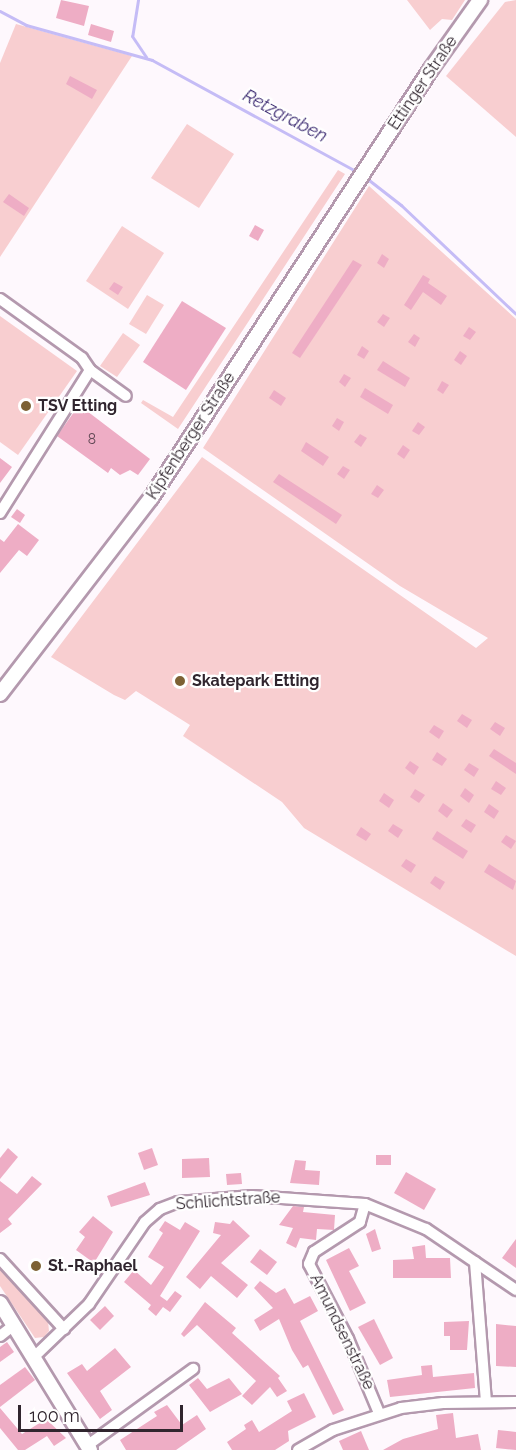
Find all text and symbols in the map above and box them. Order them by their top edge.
street label: Ettinger Straße [384,32,462,134]
water label: Retzgraben [239,85,331,147]
street label: Kipfenberger Straße [143,369,239,503]
place label: TSV Etting [38,396,118,416]
marker: TSV Etting [19,399,33,413]
house number: 8 [88,431,96,447]
place label: Skatepark Etting [192,671,319,691]
marker: Skatepark Etting [173,674,187,688]
street label: Schlichtstraße [175,1188,281,1214]
place label: St.-Raphael [48,1256,137,1276]
marker: St.-Raphael [29,1259,43,1273]
street label: Amundsenstraße [306,1271,378,1393]
scale bar [21,1393,186,1431]
text: 100 m [29,1405,80,1426]

